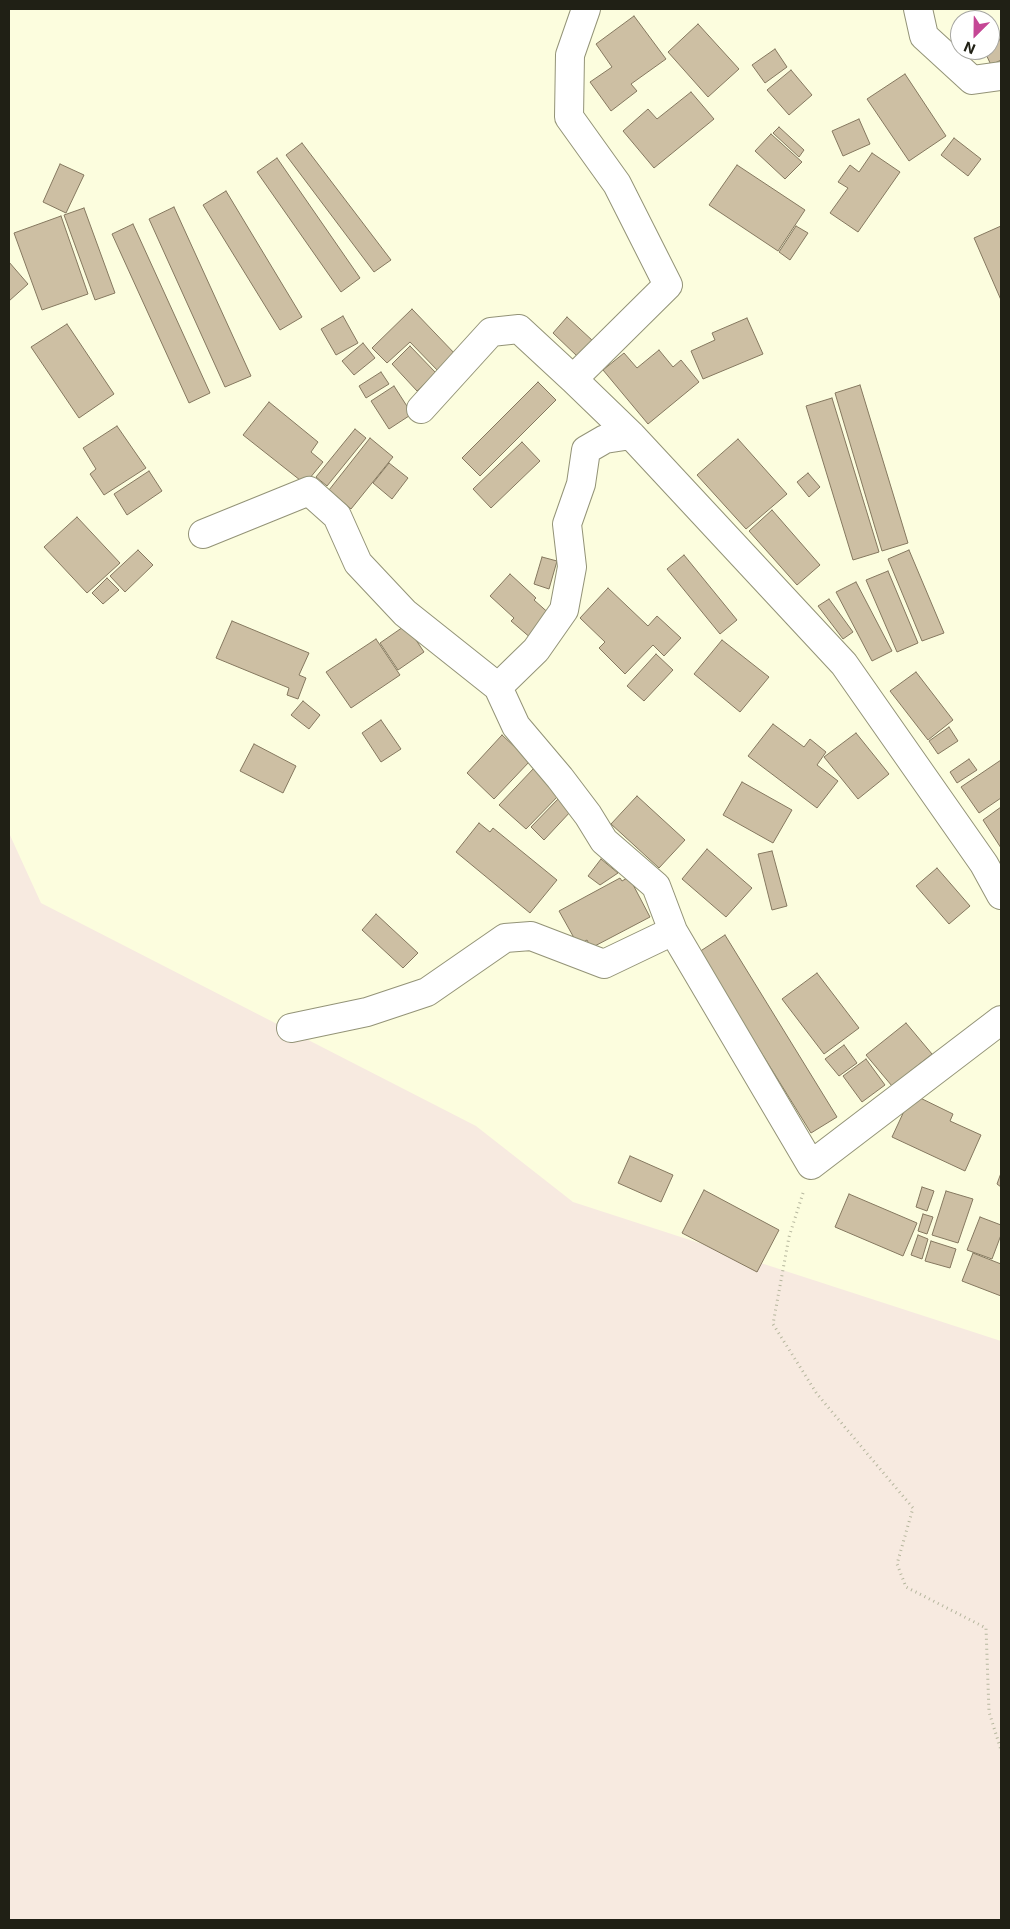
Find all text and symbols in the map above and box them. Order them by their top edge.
north arrow [950,10,1000,60]
text: N [961,38,978,58]

